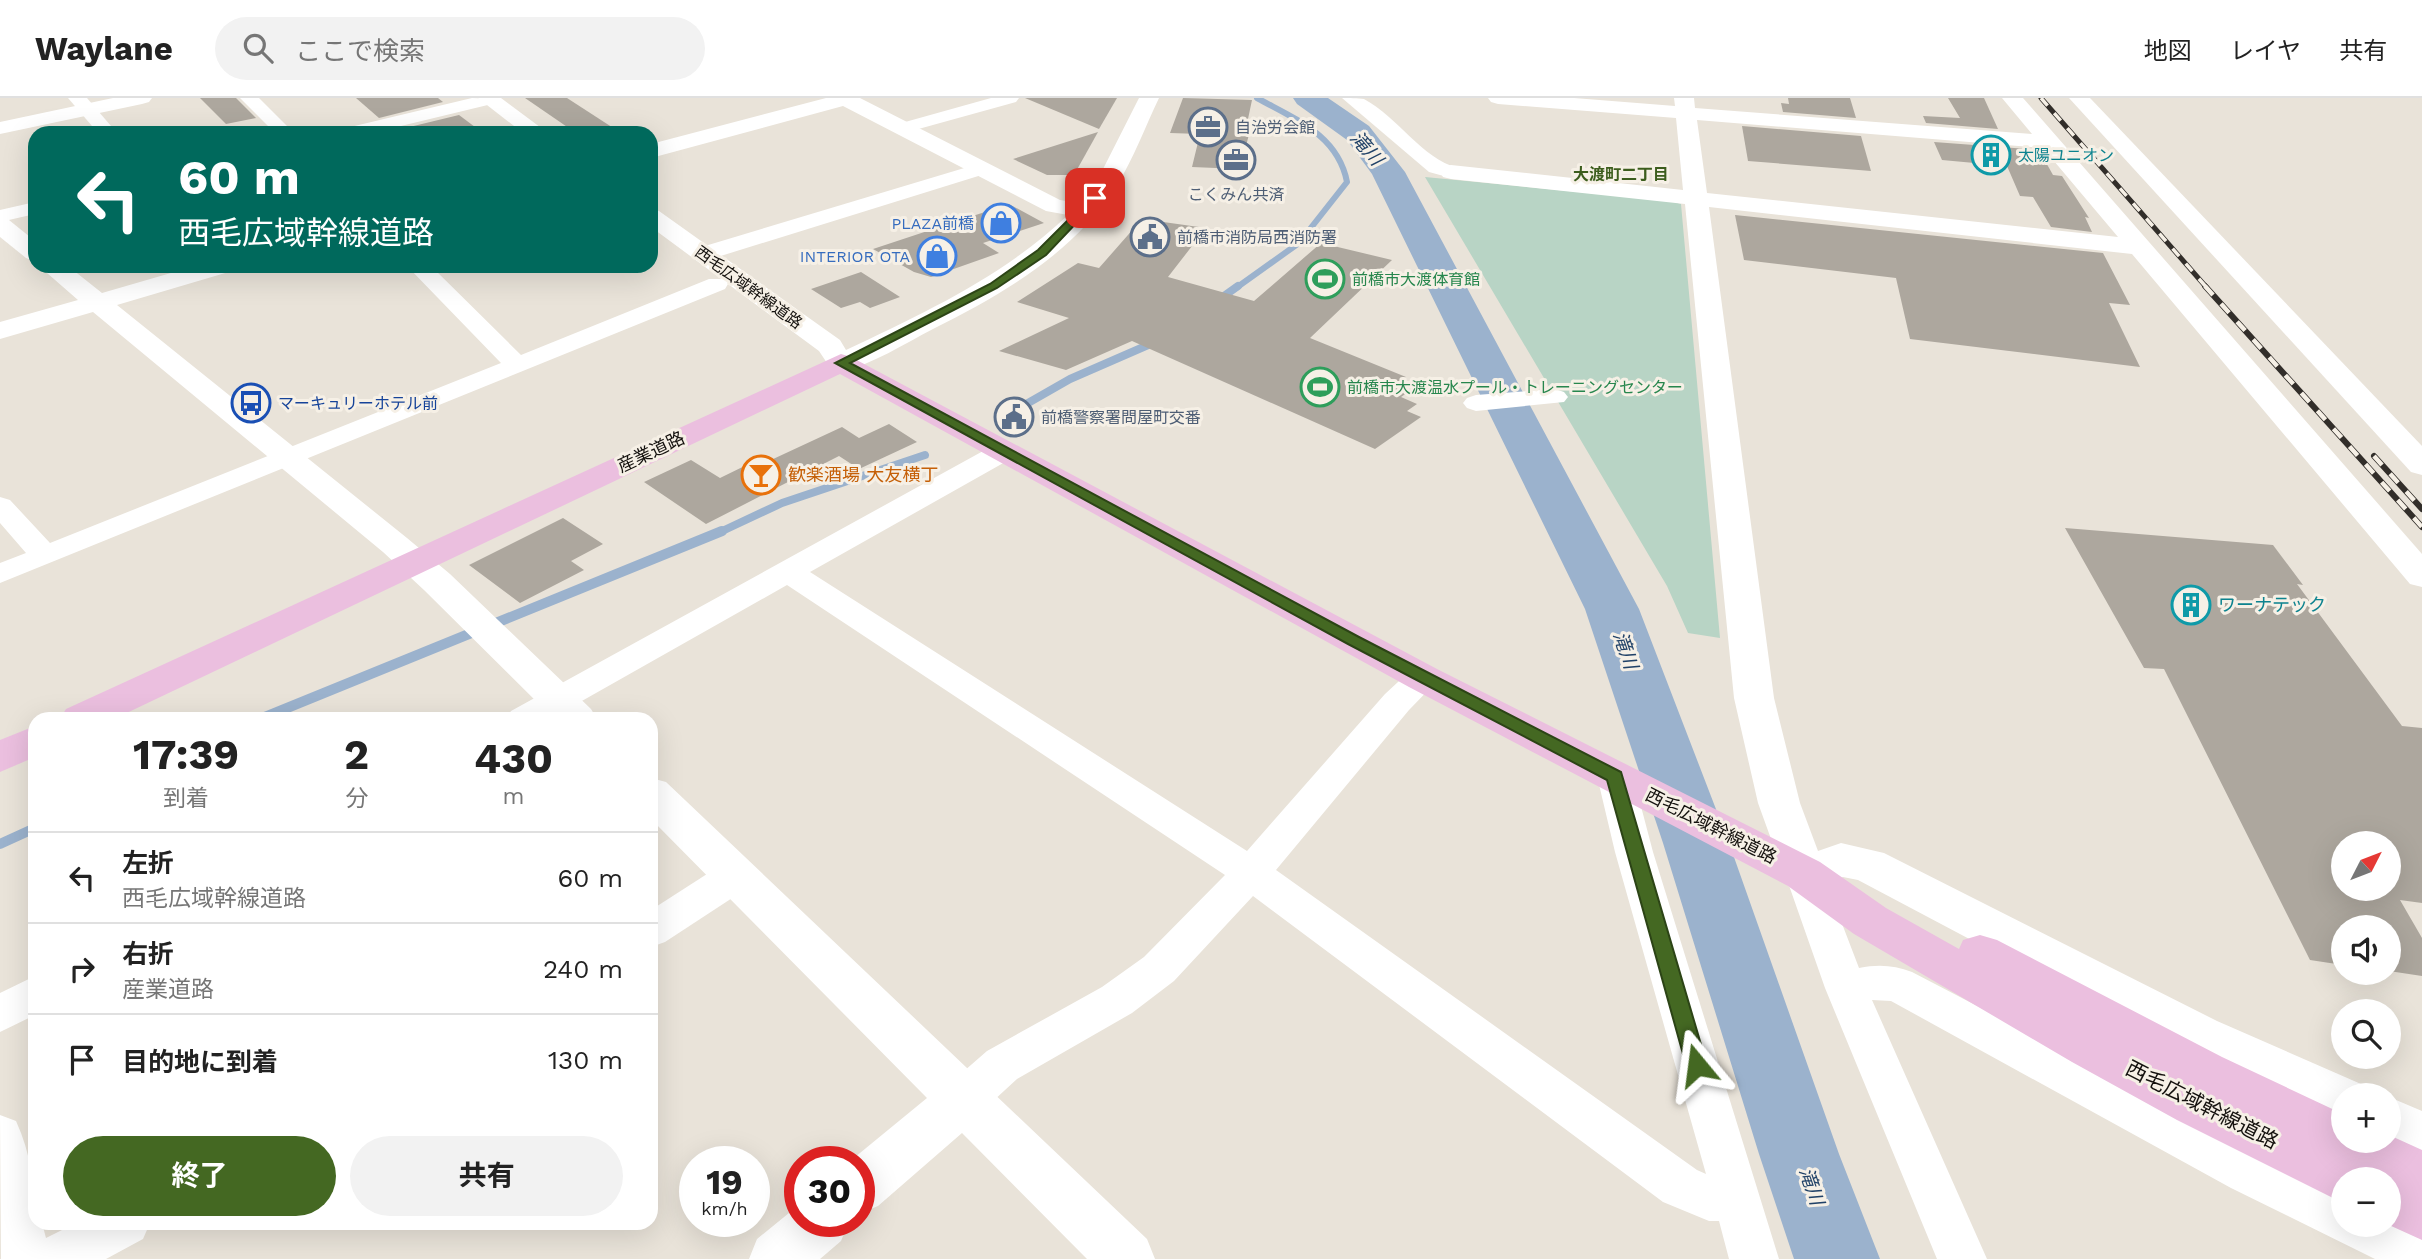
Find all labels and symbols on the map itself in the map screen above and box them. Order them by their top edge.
office icon: 自治労会館 [1187,106,1229,148]
place label: 自治労会館 [1235,118,1315,137]
water label: 滝川 [1345,126,1389,172]
building icon: 太陽ユニオン [1970,134,2012,176]
office icon: こくみん共済 [1215,139,1257,181]
place label: 太陽ユニオン [2018,146,2114,165]
district label: 大渡町二丁目 [1573,165,1669,184]
pin [1065,168,1125,228]
place label: こくみん共済 [1188,185,1284,204]
shop icon: PLAZA前橋 [980,202,1022,244]
place label: PLAZA前橋 [891,214,974,233]
public building icon: 前橋市消防局西消防署 [1129,216,1171,258]
place label: 前橋市消防局西消防署 [1177,228,1337,247]
shop icon: INTERIOR OTA [916,235,958,277]
street label: 西毛広域幹線道路 [691,242,806,333]
place label: INTERIOR OTA [800,247,910,266]
sports icon: 前橋市大渡体育館 [1304,258,1346,300]
place label: 前橋市大渡体育館 [1352,270,1480,289]
sports icon: 前橋市大渡温水プール・トレーニングセンター [1299,366,1341,408]
place label: 前橋市大渡温水プール・トレーニングセンター [1347,378,1683,397]
bus stop icon: マーキュリーホテル前 [230,382,272,424]
place label: マーキュリーホテル前 [278,394,438,413]
public building icon: 前橋警察署問屋町交番 [993,396,1035,438]
place label: 前橋警察署問屋町交番 [1041,408,1201,427]
street label: 産業道路 [614,427,688,476]
bar icon: 歓楽酒場 大友横丁 [740,454,782,496]
place label: 歓楽酒場 大友横丁 [788,464,938,485]
building icon: ワーナテック [2170,584,2212,626]
place label: ワーナテック [2218,594,2326,615]
water label: 滝川 [1608,628,1643,674]
street label: 西毛広域幹線道路 [1642,784,1780,868]
north arrow [2331,831,2401,901]
position arrow [1660,1028,1734,1102]
street label: 西毛広域幹線道路 [2122,1055,2283,1154]
speed limit sign: 30 [784,1146,875,1237]
water label: 滝川 [1794,1164,1829,1210]

